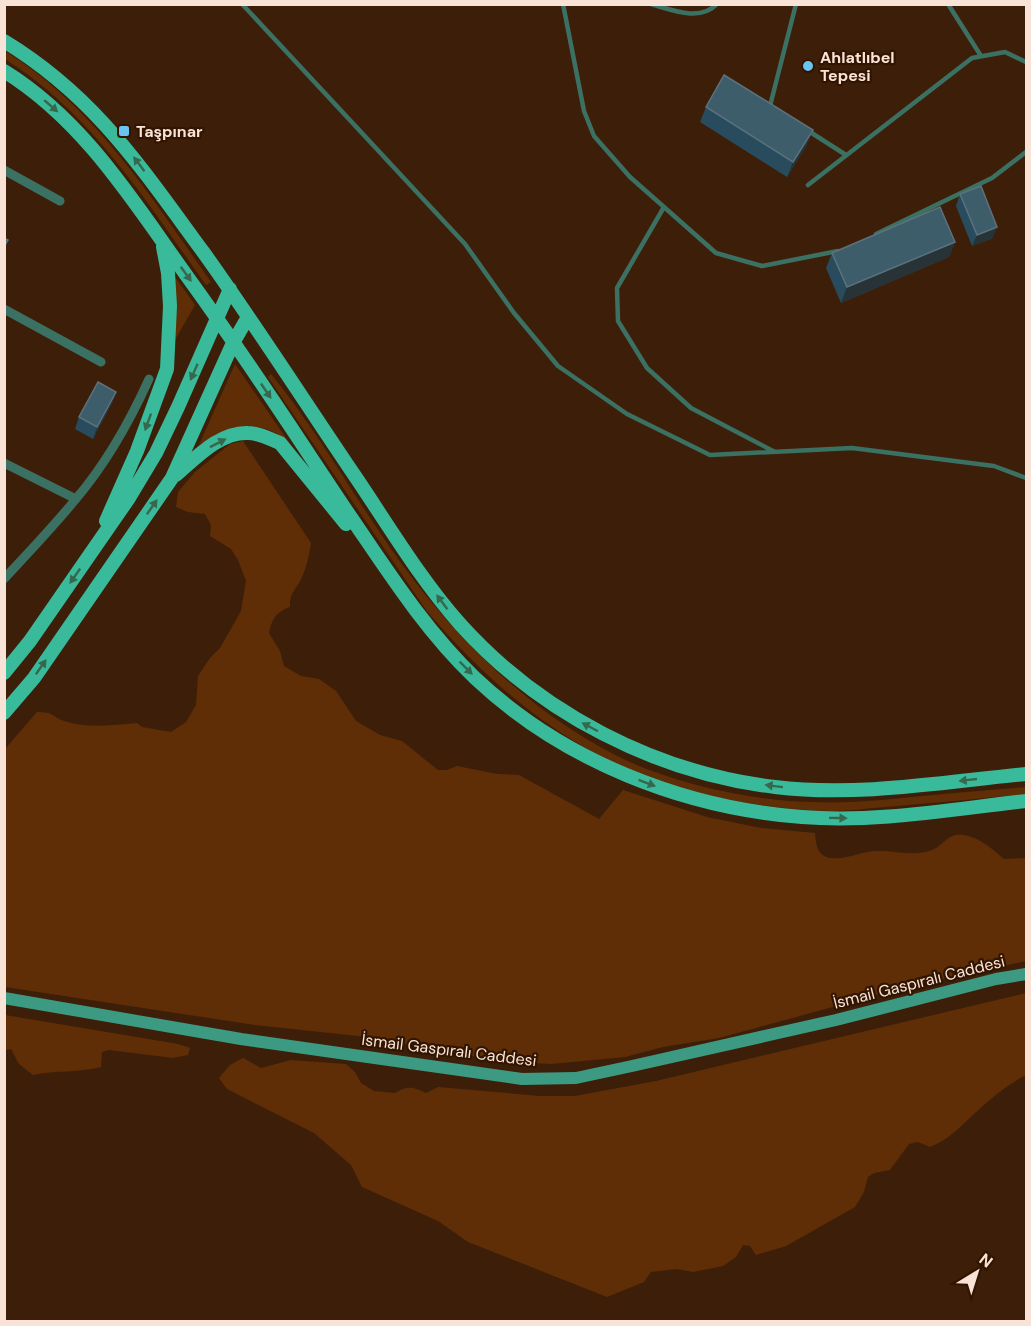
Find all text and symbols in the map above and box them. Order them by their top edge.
place label: Ahlatlıbel Tepesi [820,47,895,86]
marker: Ahlatlıbel Tepesi [801,59,815,73]
one-way arrow [43,99,58,112]
place label: Taşpınar [136,121,203,142]
marker: Taşpınar [117,124,131,138]
one-way arrow [132,156,145,172]
one-way arrow [180,266,192,282]
one-way arrow [189,363,198,381]
one-way arrow [260,383,272,399]
one-way arrow [142,413,152,431]
one-way arrow [209,438,226,447]
one-way arrow [146,499,158,515]
one-way arrow [69,568,81,584]
one-way arrow [436,594,448,609]
one-way arrow [35,659,46,675]
one-way arrow [458,661,472,675]
one-way arrow [581,722,598,732]
one-way arrow [959,775,978,785]
one-way arrow [638,779,656,788]
one-way arrow [764,782,783,791]
one-way arrow [828,813,847,823]
street label: İsmail Gaspıralı Caddesi [831,951,1007,1013]
street label: İsmail Gaspıralı Caddesi [360,1029,538,1071]
north arrow [947,1242,1007,1302]
text: N [975,1249,997,1272]

